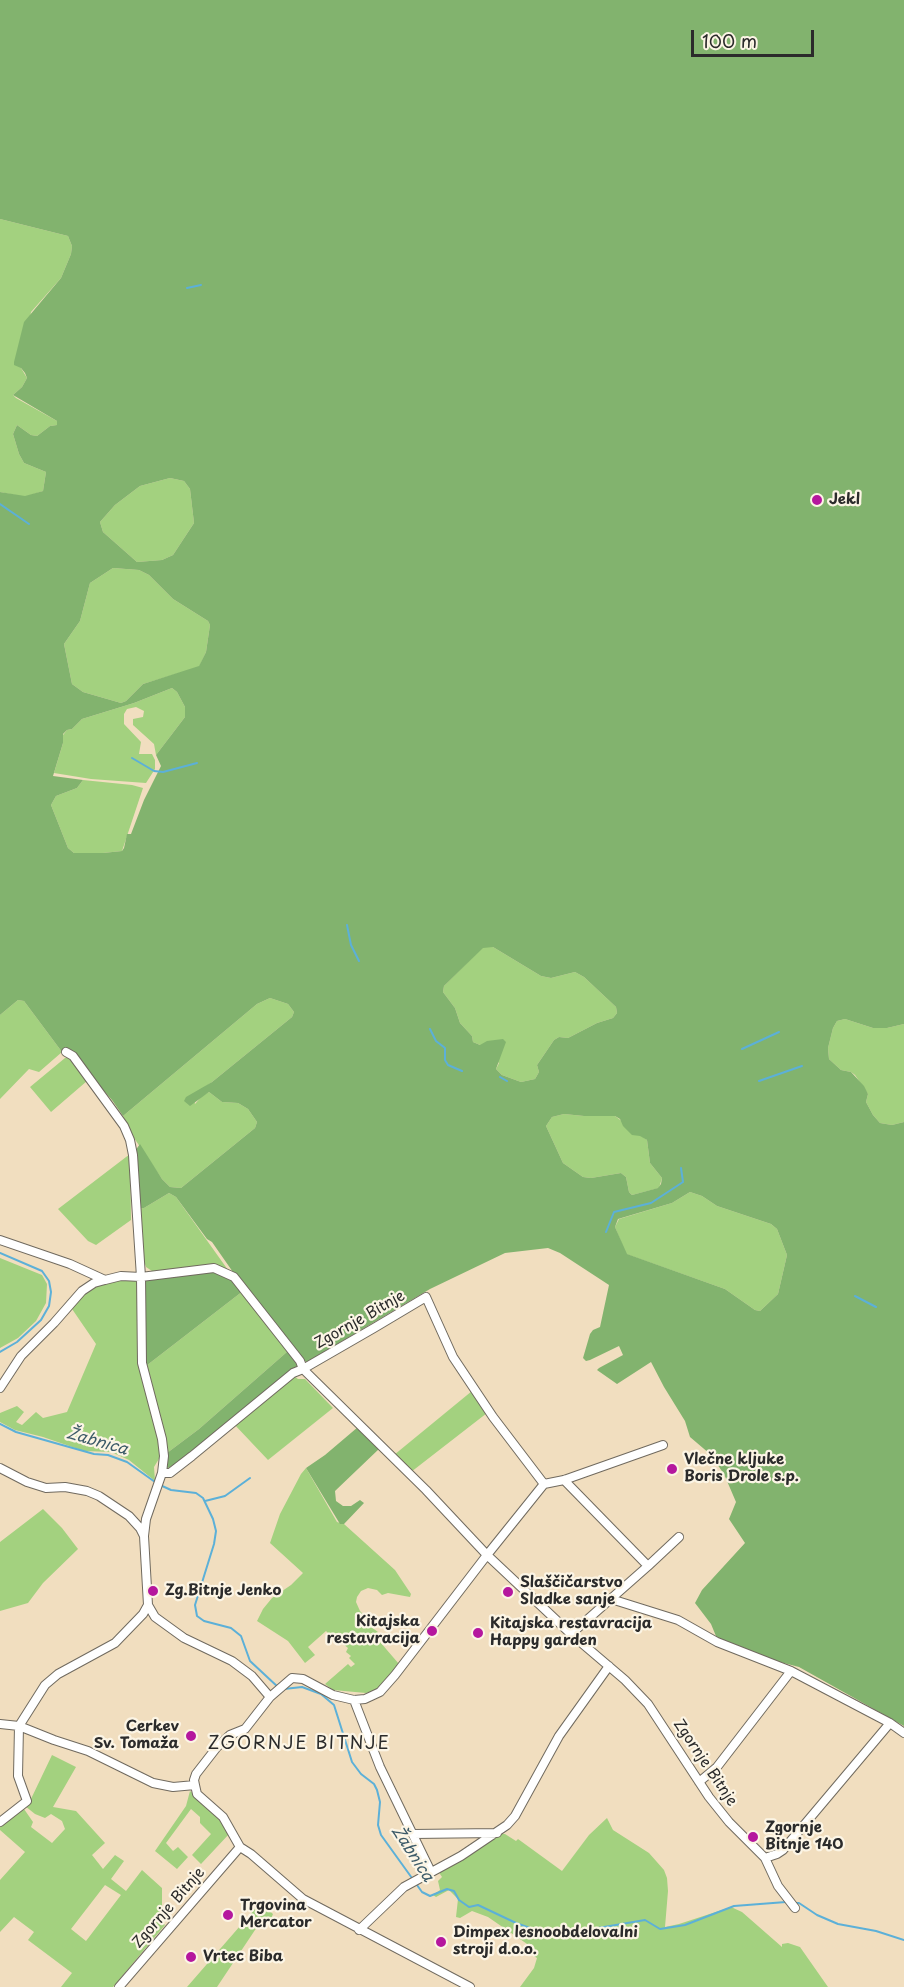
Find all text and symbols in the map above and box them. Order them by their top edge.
scale bar [694,18,817,56]
text: 100 m [702,27,757,54]
place label: Jekl [829,491,860,509]
marker: Jekl [810,493,824,507]
street label: Zgornje Bitnje [312,1287,408,1353]
water label: Žabnica [64,1424,130,1460]
place label: Vlečne kljuke Boris Drole s.p. [684,1451,799,1486]
marker: Vlečne kljuke Boris Drole s.p. [665,1462,679,1476]
place label: Slaščičarstvo Sladke sanje [520,1574,622,1609]
place label: Zg.Bitnje Jenko [165,1582,281,1600]
marker: Zg.Bitnje Jenko [146,1584,160,1598]
marker: Slaščičarstvo Sladke sanje [501,1585,515,1599]
place label: Kitajska restavracija [326,1613,420,1648]
place label: Kitajska restavracija Happy garden [490,1615,652,1650]
marker: Kitajska restavracija [425,1624,439,1638]
marker: Kitajska restavracija Happy garden [471,1626,485,1640]
street label: Zgornje Bitnje [669,1716,741,1810]
place label: Cerkev Sv. Tomaža [94,1718,179,1753]
marker: Cerkev Sv. Tomaža [184,1729,198,1743]
district label: ZGORNJE BITNJE [209,1733,389,1755]
place label: Zgornje Bitnje 140 [765,1819,843,1854]
water label: Žabnica [387,1823,437,1885]
marker: Zgornje Bitnje 140 [746,1830,760,1844]
street label: Zgornje Bitnje [129,1864,209,1952]
place label: Trgovina Mercator [240,1897,312,1932]
marker: Trgovina Mercator [221,1908,235,1922]
place label: Dimpex lesnoobdelovalni stroji d.o.o. [453,1924,638,1959]
marker: Dimpex lesnoobdelovalni stroji d.o.o. [434,1935,448,1949]
place label: Vrtec Biba [203,1948,283,1966]
marker: Vrtec Biba [184,1950,198,1964]

